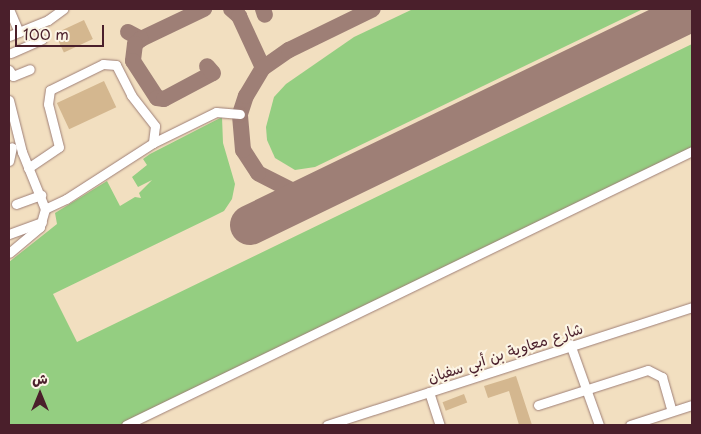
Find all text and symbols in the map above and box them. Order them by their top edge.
scale bar [18,15,106,47]
text: 100 m [23,22,69,45]
street label: شارع معاوية بن أبي سفيان [425,318,585,386]
text: ش [32,368,48,389]
north arrow [15,369,65,419]

